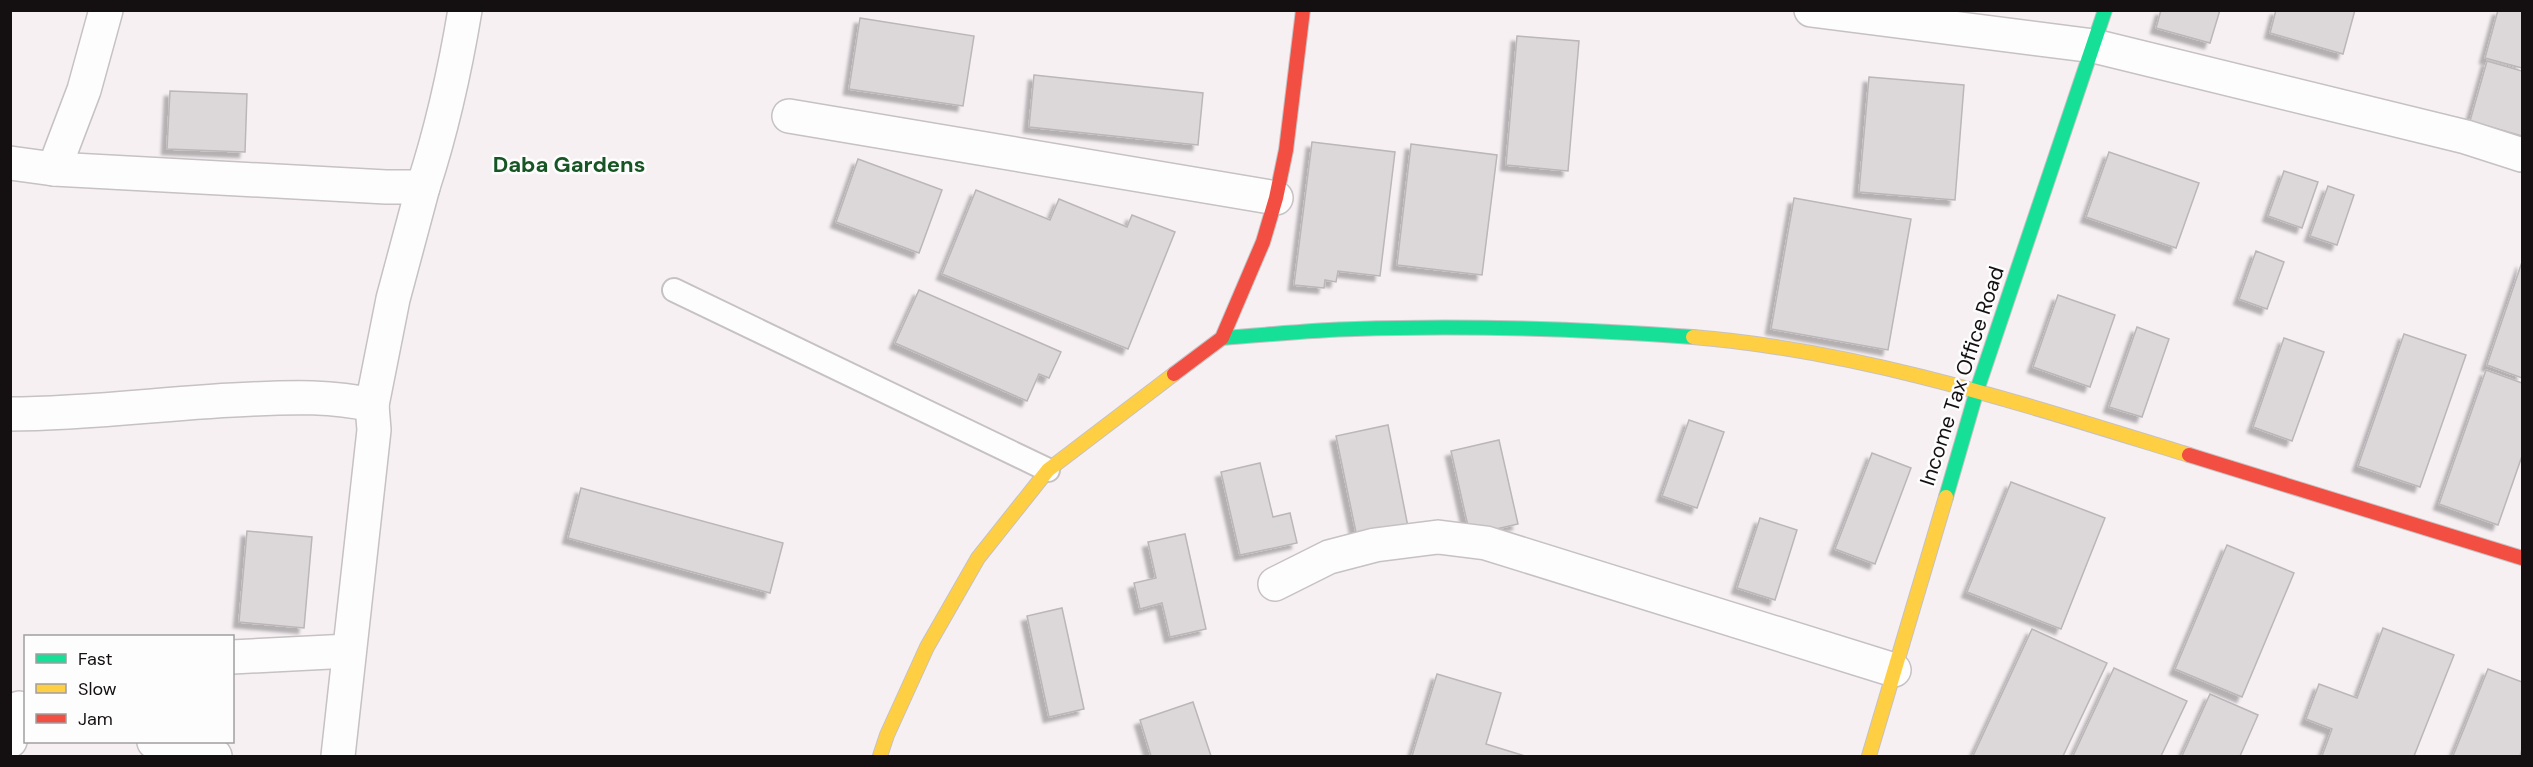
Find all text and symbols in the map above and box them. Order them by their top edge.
district label: Daba Gardens [493,150,645,179]
street label: Income Tax Office Road [1913,263,2011,489]
legend [24,635,234,743]
text: Fast [78,647,113,671]
text: Slow [78,677,117,701]
text: Jam [78,707,113,731]

